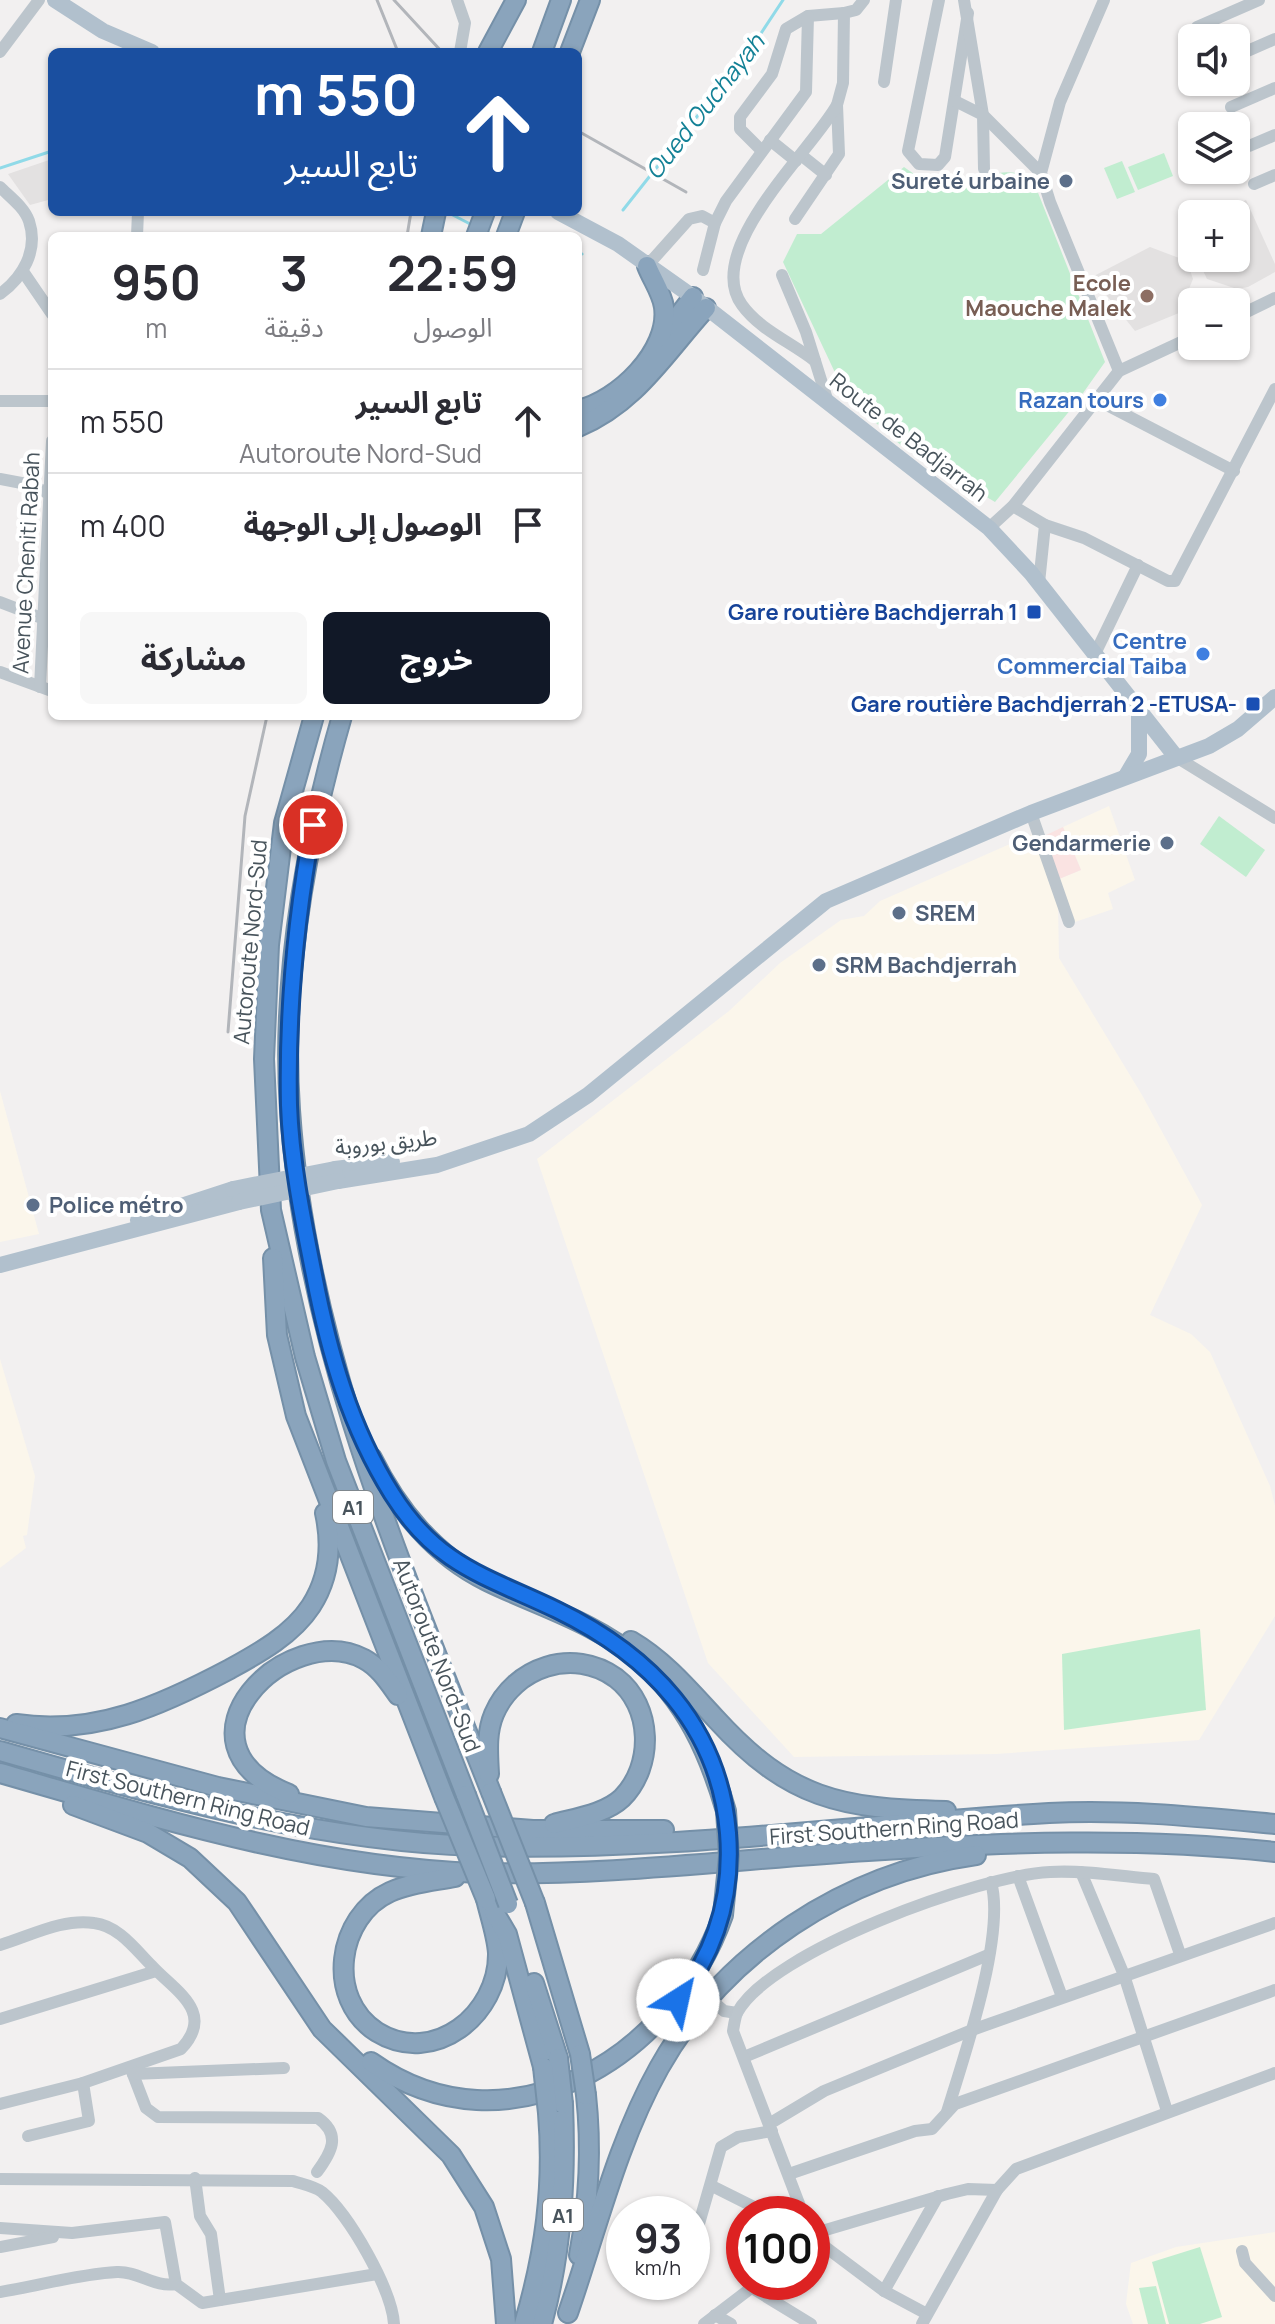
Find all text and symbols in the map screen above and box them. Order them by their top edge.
map controls [1178,24,1250,360]
button: sound [1178,24,1250,96]
water label: Oued Ouchayah [637,26,772,186]
text: 550 m [254,55,418,132]
icon: ahead [446,80,550,184]
button: layers [1178,112,1250,184]
text: تابع السير [285,139,418,188]
place label: Sureté urbaine [891,166,1050,196]
marker: Sureté urbaine [1057,172,1075,190]
button: + [1178,200,1250,272]
text: 3 [280,240,308,305]
text: 22:59 [387,240,519,305]
text: 950 [111,249,201,314]
place label: Ecole Maouche Malek [965,268,1132,323]
marker: Ecole Maouche Malek [1138,287,1156,305]
button: − [1178,288,1250,360]
text: دقيقة [264,309,324,345]
text: الوصول [413,309,492,345]
text: m [145,310,167,346]
street label: Route de Badjarrah [824,366,994,508]
text: تابع السير [356,381,482,422]
place label: Razan tours [1018,385,1144,415]
marker: Razan tours [1151,391,1169,409]
icon: ahead [506,399,550,443]
text: 550 m [80,401,164,442]
text: Autoroute Nord-Sud [239,435,482,471]
street label: Avenue Cheniti Rabah [5,451,47,675]
text: الوصول إلى الوجهة [243,503,482,544]
icon: arrive [506,503,550,547]
text: 400 m [80,505,166,546]
place label: Gare routière Bachdjerrah 1 [728,597,1018,627]
marker: Gare routière Bachdjerrah 1 [1025,603,1043,621]
button: مشاركة [80,612,307,704]
button: خروج [323,612,550,704]
place label: Centre Commercial Taiba [997,626,1187,681]
marker: Centre Commercial Taiba [1194,645,1212,663]
place label: Gare routière Bachdjerrah 2 -ETUSA- [851,689,1237,719]
marker: Gare routière Bachdjerrah 2 -ETUSA- [1244,695,1262,713]
pin [279,791,347,859]
icon: arrive [291,803,335,847]
place label: Gendarmerie [1012,828,1151,858]
marker: Gendarmerie [1158,834,1176,852]
street label: Autoroute Nord-Sud [226,838,274,1046]
place label: SREM [915,898,976,928]
marker: SREM [890,904,908,922]
place label: SRM Bachdjerrah [835,950,1017,980]
marker: SRM Bachdjerrah [810,956,828,974]
street label: طريق بوروبة [333,1122,439,1162]
place label: Police métro [49,1190,183,1220]
marker: Police métro [24,1196,42,1214]
road number: A1 [333,1491,373,1523]
street label: Autoroute Nord-Sud [386,1554,488,1756]
street label: First Southern Ring Road [63,1753,313,1843]
street label: First Southern Ring Road [768,1804,1020,1852]
position arrow [636,1958,720,2042]
speed limit sign: 100 [726,2196,830,2300]
road number: A1 [543,2199,583,2231]
text: 93 [634,2210,682,2265]
text: km/h [635,2254,681,2281]

